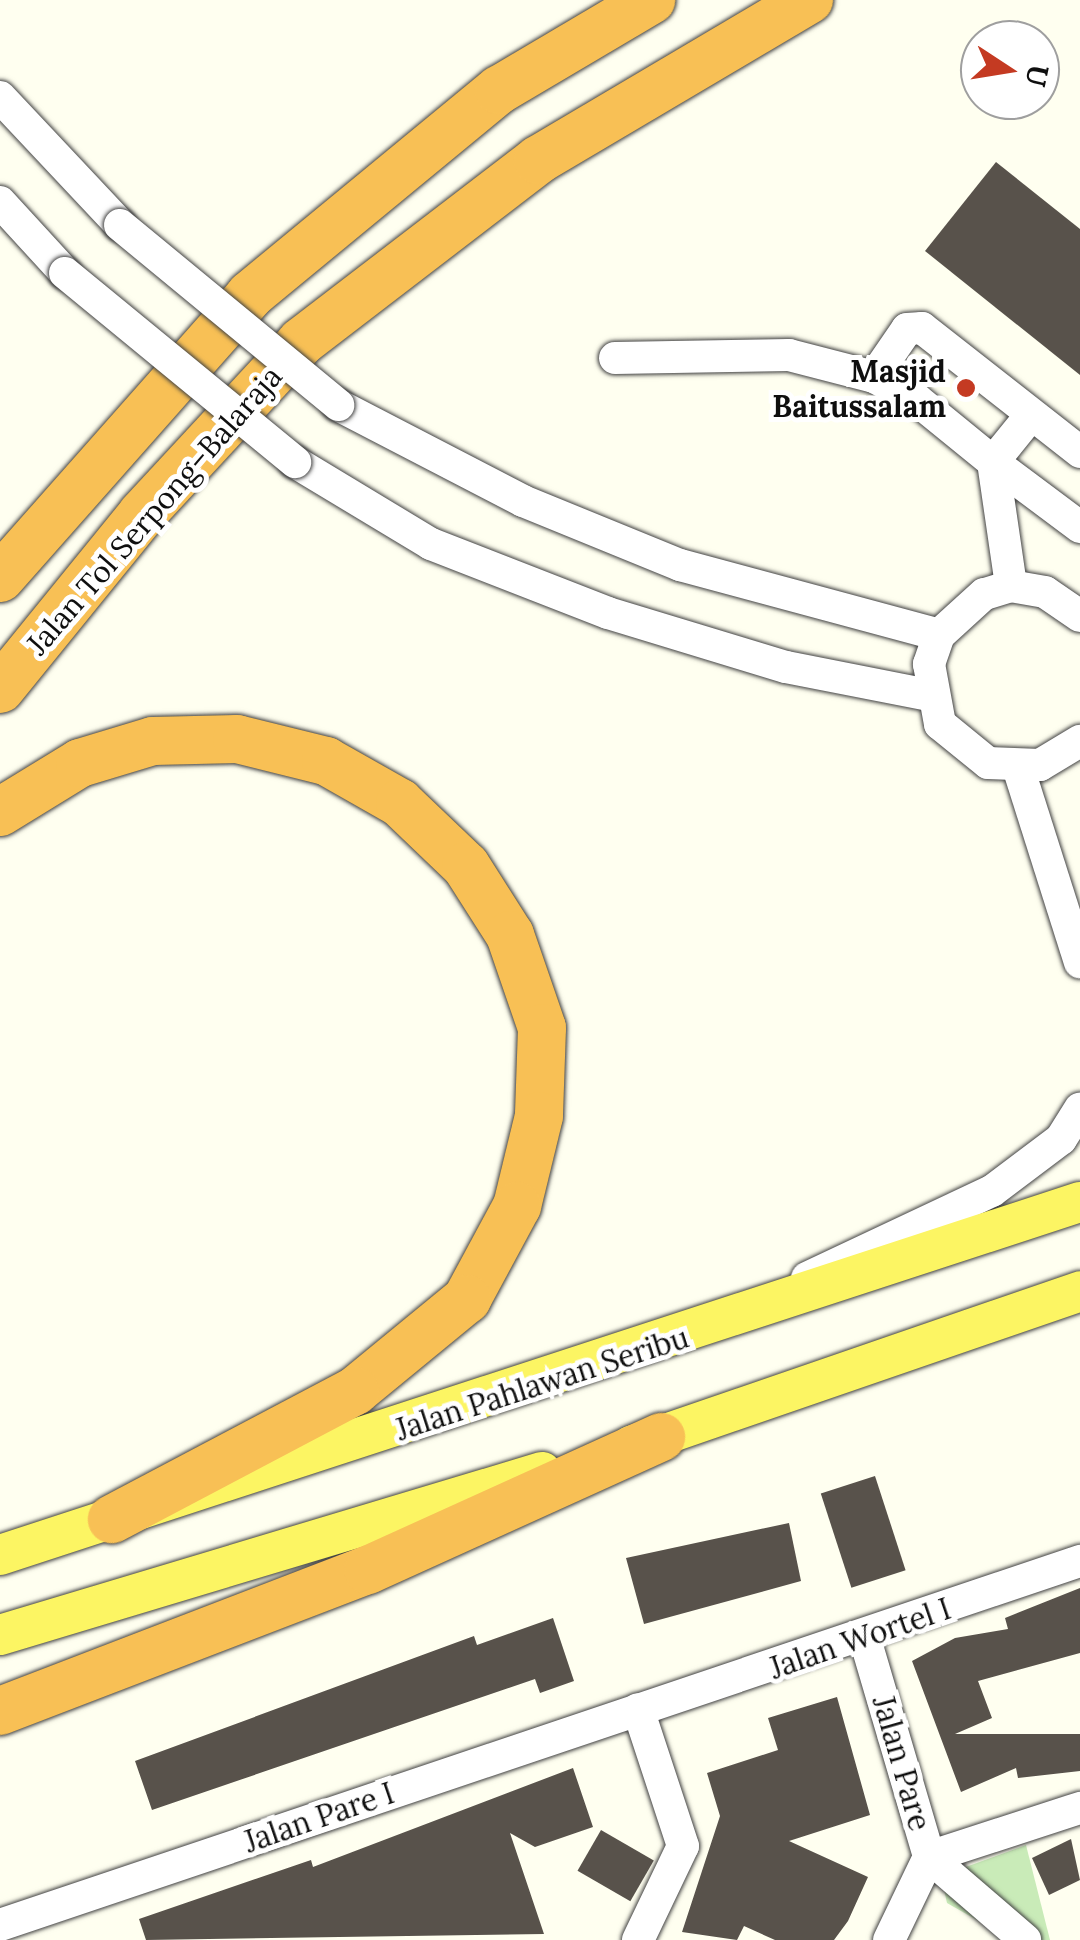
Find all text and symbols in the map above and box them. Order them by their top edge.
north arrow [960,20,1060,120]
text: U [1018,62,1057,90]
place label: Masjid Baitussalam [772,353,946,424]
street label: Jalan Tol Serpong–Balaraja [19,358,289,662]
marker: Masjid Baitussalam [955,377,977,399]
street label: Jalan Pahlawan Seribu [391,1319,693,1447]
street label: Jalan Wortel I [765,1590,955,1686]
street label: Jalan Pare [866,1691,938,1835]
street label: Jalan Pare I [239,1775,399,1859]

